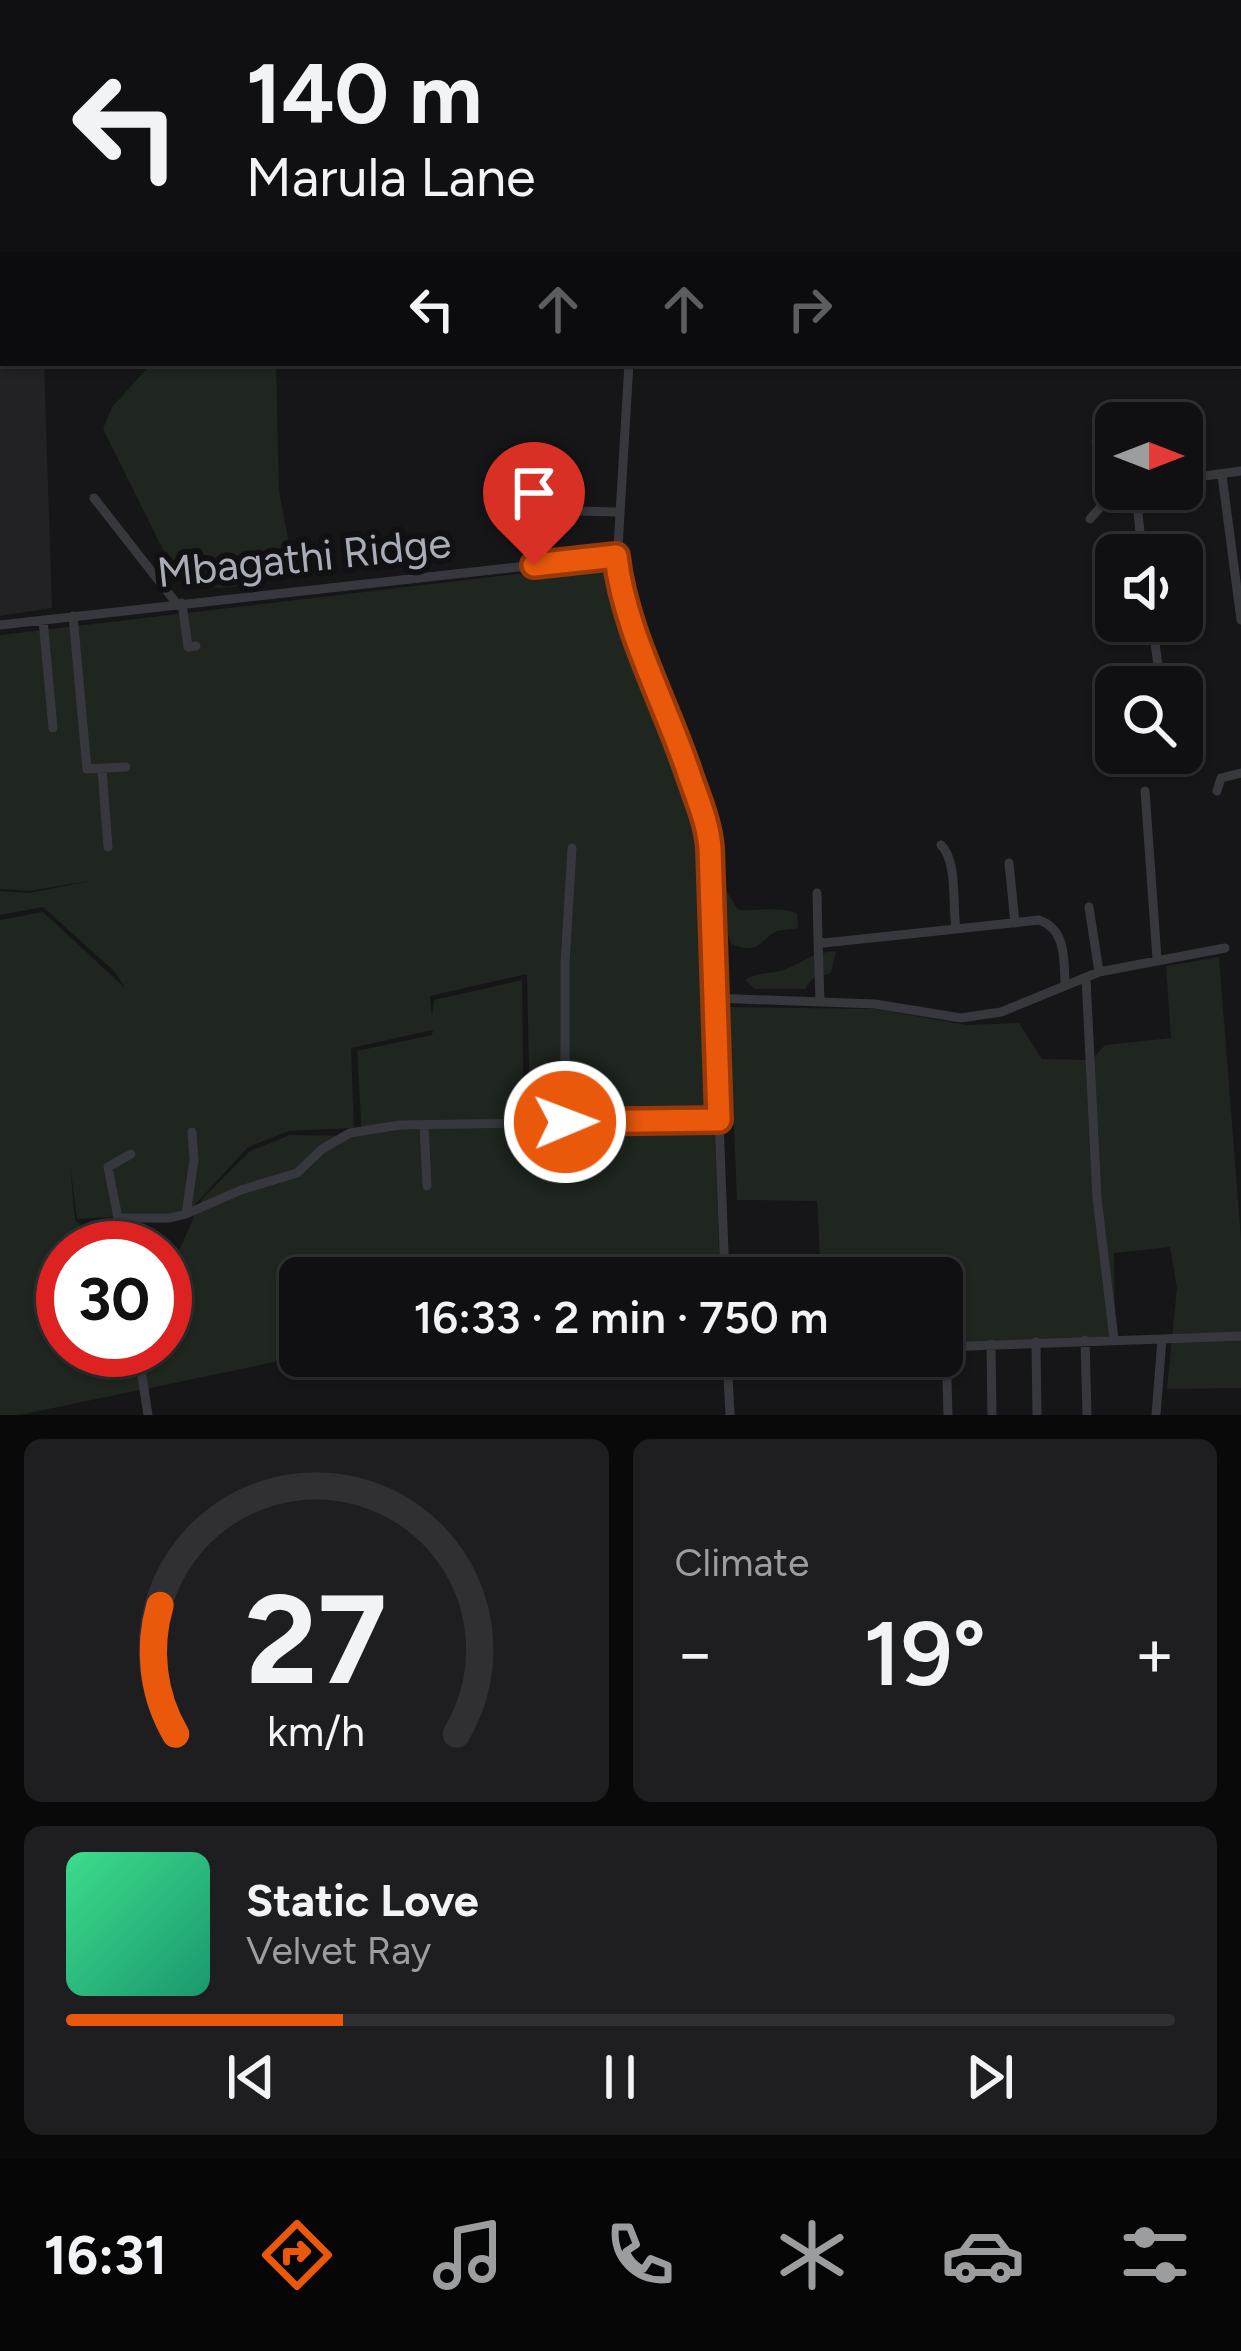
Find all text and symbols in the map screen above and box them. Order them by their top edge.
text: 140 m [246,43,482,144]
icon: left [48,48,204,204]
text: Marula Lane [246,145,536,210]
icon: left [399,276,465,342]
icon: ahead [525,276,591,342]
icon: ahead [651,276,717,342]
icon: right [777,276,843,342]
north arrow [1095,402,1203,510]
map controls [1095,402,1203,774]
pin [483,442,585,565]
icon: arrive [501,460,567,526]
street label: Mbagathi Ridge [155,517,454,598]
button: sound [1095,534,1203,642]
button: search [1095,666,1203,774]
position arrow [502,1059,628,1185]
speed limit sign: 30 [36,1221,192,1377]
text: 16:33 · 2 min · 750 m [413,1290,829,1344]
text: Climate [675,1539,809,1586]
text: 27 [245,1564,387,1714]
text: 19° [863,1599,986,1708]
text: − [675,1613,716,1693]
text: + [1134,1613,1175,1693]
text: km/h [267,1704,365,1756]
text: Static Love [246,1873,479,1927]
text: Velvet Ray [246,1927,431,1974]
icon: previous [218,2044,284,2110]
icon: pause [587,2044,653,2110]
icon: next [957,2044,1023,2110]
icon: directions [255,2213,339,2297]
icon: music [426,2213,510,2297]
icon: phone [598,2213,682,2297]
icon: climate [770,2213,854,2297]
icon: car [941,2213,1025,2297]
icon: filters [1113,2213,1197,2297]
text: 16:31 [44,2223,167,2288]

